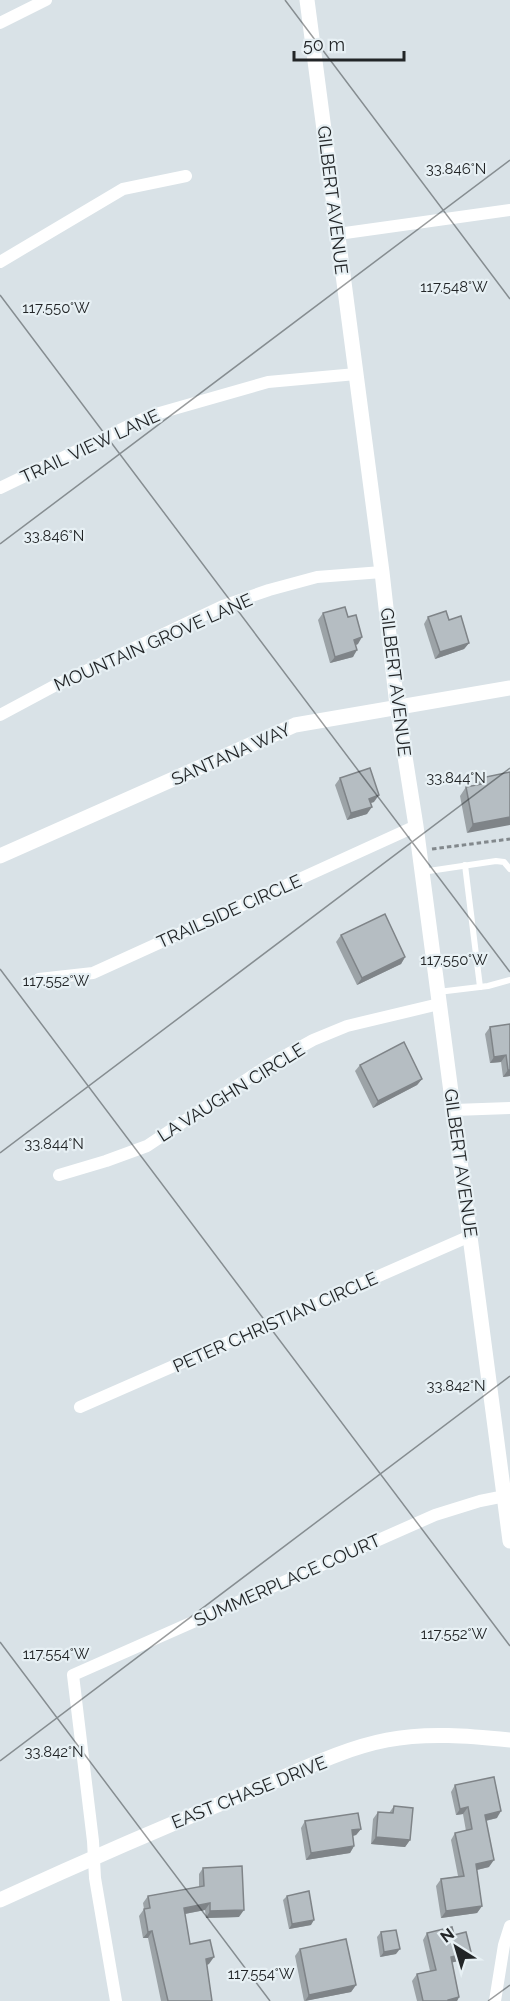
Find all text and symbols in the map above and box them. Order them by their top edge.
scale bar [294,24,404,62]
text: 50 m [303,34,345,55]
street label: GILBERT AVENUE [313,124,353,276]
text: 33.846°N [426,160,486,178]
text: 117.548°W [420,278,488,296]
text: 117.550°W [22,299,90,317]
street label: TRAIL VIEW LANE [17,405,163,487]
text: 33.846°N [24,527,84,545]
street label: MOUNTAIN GROVE LANE [51,589,255,695]
street label: GILBERT AVENUE [376,606,416,758]
street label: SANTANA WAY [168,718,294,790]
text: 33.844°N [426,769,486,787]
street label: TRAILSIDE CIRCLE [153,870,305,952]
text: 117.550°W [420,951,488,969]
text: 117.552°W [23,972,89,990]
street label: LA VAUGHN CIRCLE [154,1038,308,1146]
street label: GILBERT AVENUE [440,1087,482,1239]
text: 33.844°N [24,1135,84,1153]
street label: PETER CHRISTIAN CIRCLE [169,1267,381,1377]
text: 33.842°N [426,1377,486,1395]
street label: SUMMERPLACE COURT [190,1529,384,1631]
text: 117.552°W [421,1625,487,1643]
text: 117.554°W [23,1645,90,1663]
text: 33.842°N [24,1743,84,1761]
street label: EAST CHASE DRIVE [168,1751,330,1833]
north arrow [426,1917,486,1977]
text: N [437,1924,458,1947]
text: 117.554°W [228,1965,295,1983]

